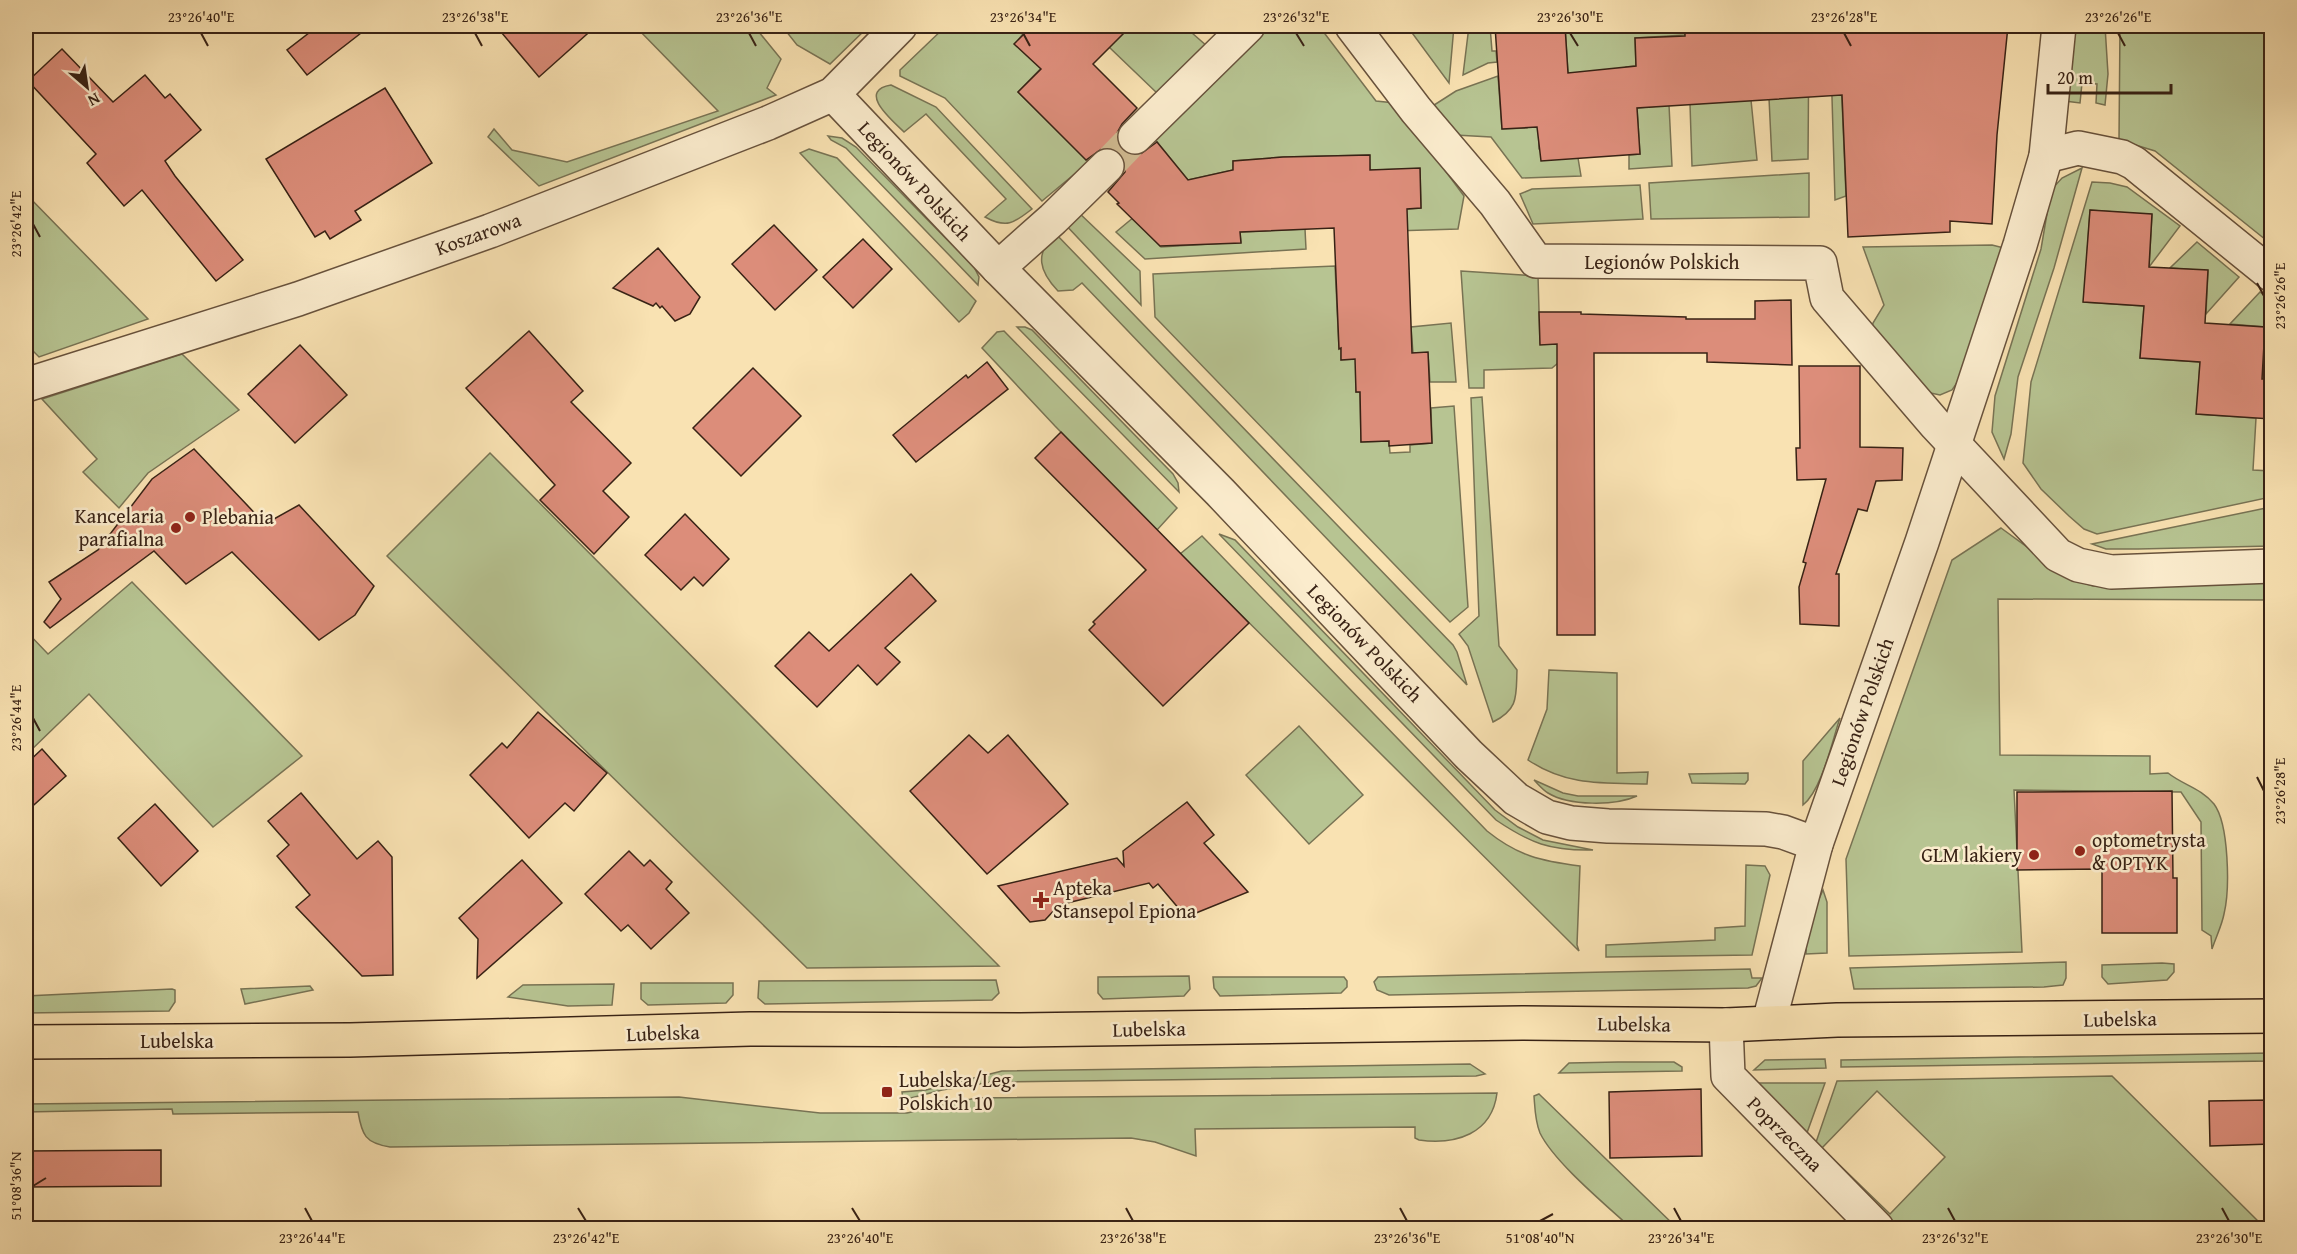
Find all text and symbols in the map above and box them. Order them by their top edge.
text: 23°26'40"E [168,6,235,27]
text: 23°26'38"E [442,6,509,27]
text: 23°26'36"E [716,6,783,27]
text: 23°26'34"E [990,6,1057,27]
text: 23°26'32"E [1263,6,1330,27]
text: 23°26'30"E [1537,6,1604,27]
text: 23°26'28"E [1811,6,1878,27]
text: 23°26'26"E [2085,6,2152,27]
north arrow [57,57,117,117]
scale bar [2048,57,2171,95]
text: 20 m [2057,64,2093,91]
text: N [84,87,105,113]
street label: Legionów Polskich [852,114,979,247]
text: 23°26'42"E [5,190,26,257]
street label: Koszarowa [431,204,525,262]
street label: Legionów Polskich [1584,247,1740,276]
text: 23°26'26"E [2269,262,2290,329]
place label: Kancelaria parafialna [75,501,165,553]
place label: Plebania [202,502,274,531]
marker: Plebania [183,510,197,524]
marker: Kancelaria parafialna [169,521,183,535]
street label: Legionów Polskich [1301,577,1430,708]
street label: Legionów Polskich [1823,634,1900,790]
text: 23°26'44"E [5,684,26,751]
text: 23°26'28"E [2269,757,2290,824]
place label: optometrysta & OPTYK [2092,825,2206,877]
place label: GLM lakiery [1921,840,2022,869]
marker: optometrysta & OPTYK [2073,844,2087,858]
marker: GLM lakiery [2027,848,2041,862]
place label: Apteka Stansepol Epiona [1053,873,1197,925]
marker: Apteka Stansepol Epiona [1034,893,1048,907]
street label: Lubelska [2083,1003,2158,1034]
street label: Lubelska [1597,1008,1672,1039]
street label: Lubelska [1112,1013,1187,1044]
street label: Lubelska [626,1017,701,1048]
street label: Lubelska [140,1026,214,1055]
place label: Lubelska/Leg. Polskich 10 [899,1065,1016,1117]
marker: Lubelska/Leg. Polskich 10 [880,1085,894,1099]
street label: Poprzeczna [1741,1089,1830,1178]
text: 51°08'36"N [5,1151,26,1220]
text: 23°26'44"E [279,1227,346,1248]
text: 23°26'42"E [553,1227,620,1248]
text: 23°26'40"E [827,1227,894,1248]
text: 23°26'38"E [1100,1227,1167,1248]
text: 23°26'36"E [1374,1227,1441,1248]
text: 51°08'40"N [1506,1227,1575,1248]
text: 23°26'34"E [1648,1227,1715,1248]
text: 23°26'32"E [1922,1227,1989,1248]
text: 23°26'30"E [2196,1227,2263,1248]

